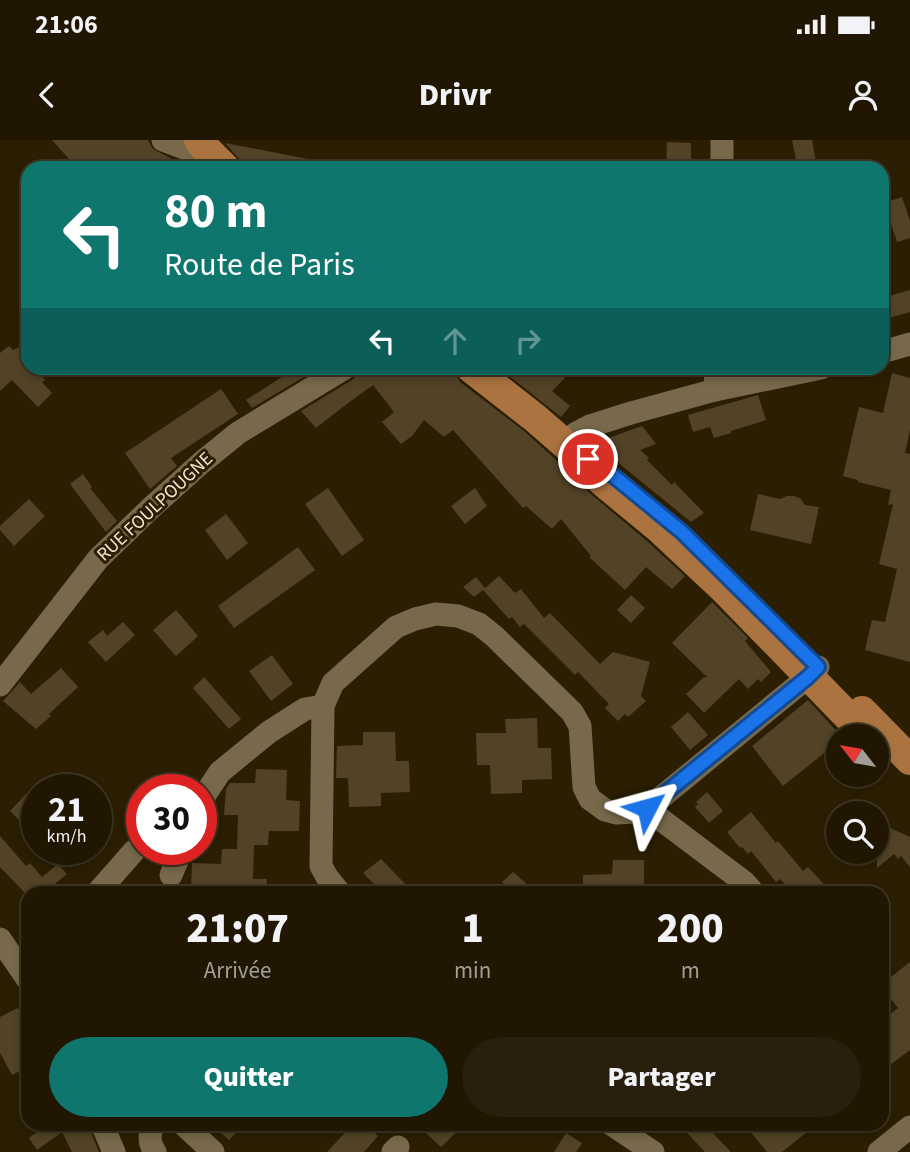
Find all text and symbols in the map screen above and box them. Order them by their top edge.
text: 21:06 [35,6,98,43]
text: Drivr [419,72,491,118]
icon: back [28,76,66,114]
icon: person [844,76,882,114]
text: 80 m [164,177,268,247]
icon: left [49,189,140,280]
text: Route de Paris [164,242,355,288]
icon: left [363,322,401,360]
icon: ahead [436,322,474,360]
icon: right [509,322,547,360]
pin [558,429,618,489]
icon: arrive [569,440,607,478]
street label: RUE FOULPOUGNE [91,446,219,568]
north arrow [826,724,889,788]
map controls [826,724,889,864]
position arrow [610,771,684,845]
speed limit sign: 30 [126,774,217,865]
text: 21 [48,785,85,835]
button: search [826,801,889,864]
text: km/h [47,824,86,849]
text: 21:07 [186,899,289,959]
text: 1 [461,899,484,959]
text: 200 [657,899,724,959]
text: Arrivée [204,954,271,987]
text: min [454,954,491,987]
text: m [681,954,700,987]
button: Quitter [49,1037,448,1117]
button: Partager [462,1037,861,1117]

